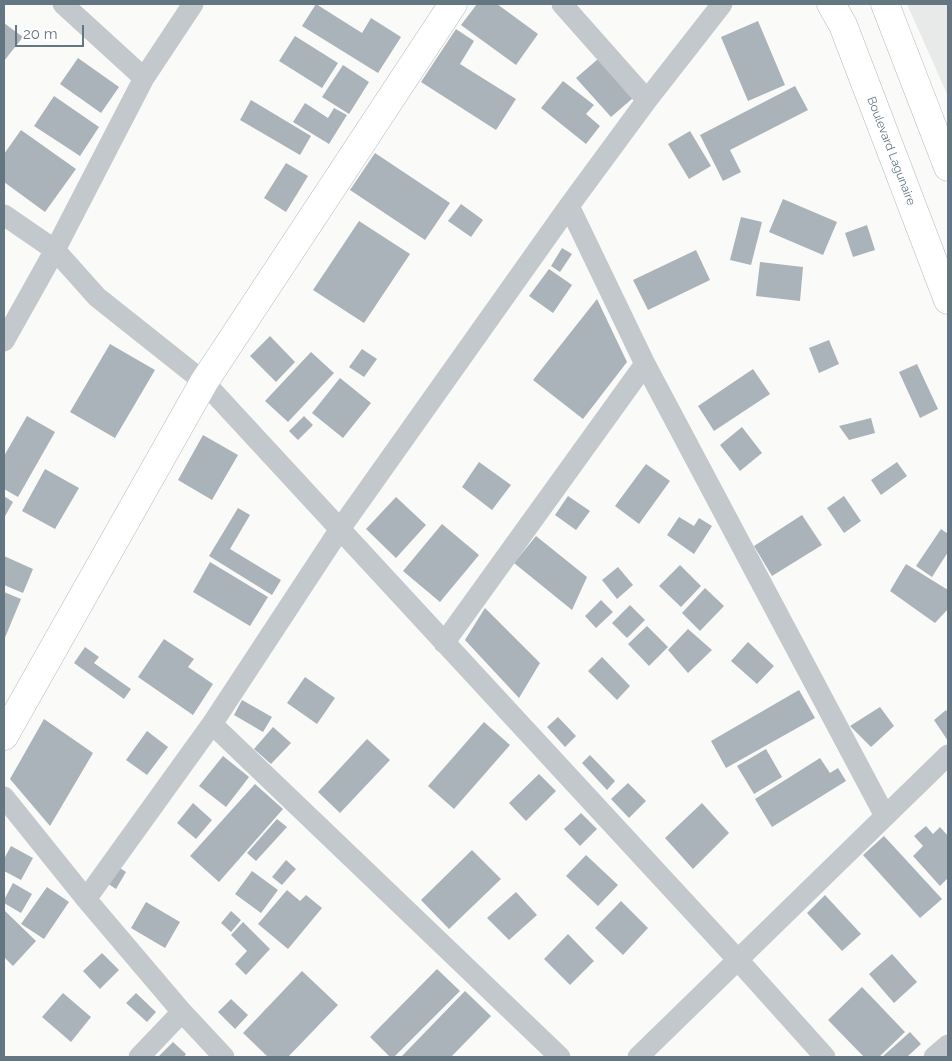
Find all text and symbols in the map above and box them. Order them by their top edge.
scale bar [18,15,86,47]
text: 20 m [23,25,58,43]
street label: Boulevard Lagunaire [864,95,918,207]

